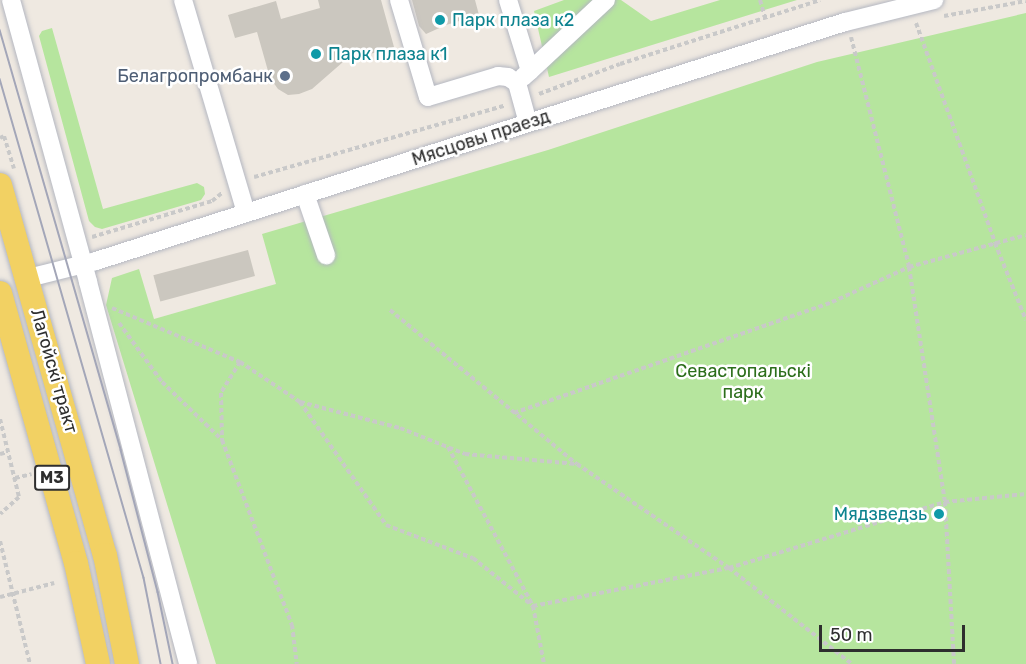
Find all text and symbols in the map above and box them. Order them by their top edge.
place label: Парк плаза к2 [452,9,574,31]
marker: Парк плаза к2 [433,13,447,27]
place label: Парк плаза к1 [328,43,448,65]
marker: Парк плаза к1 [309,47,323,61]
place label: Белагропромбанк [117,65,273,87]
marker: Белагропромбанк [278,69,292,83]
street label: Мясцовы праезд [409,105,553,171]
street label: Лагойскі тракт [26,306,82,436]
park label: Севастопальскі парк [675,361,811,404]
road number: М3 [34,465,70,491]
place label: Мядзведзь [834,503,927,525]
marker: Мядзведзь [932,507,946,521]
scale bar [822,613,968,651]
text: 50 m [830,624,873,646]

